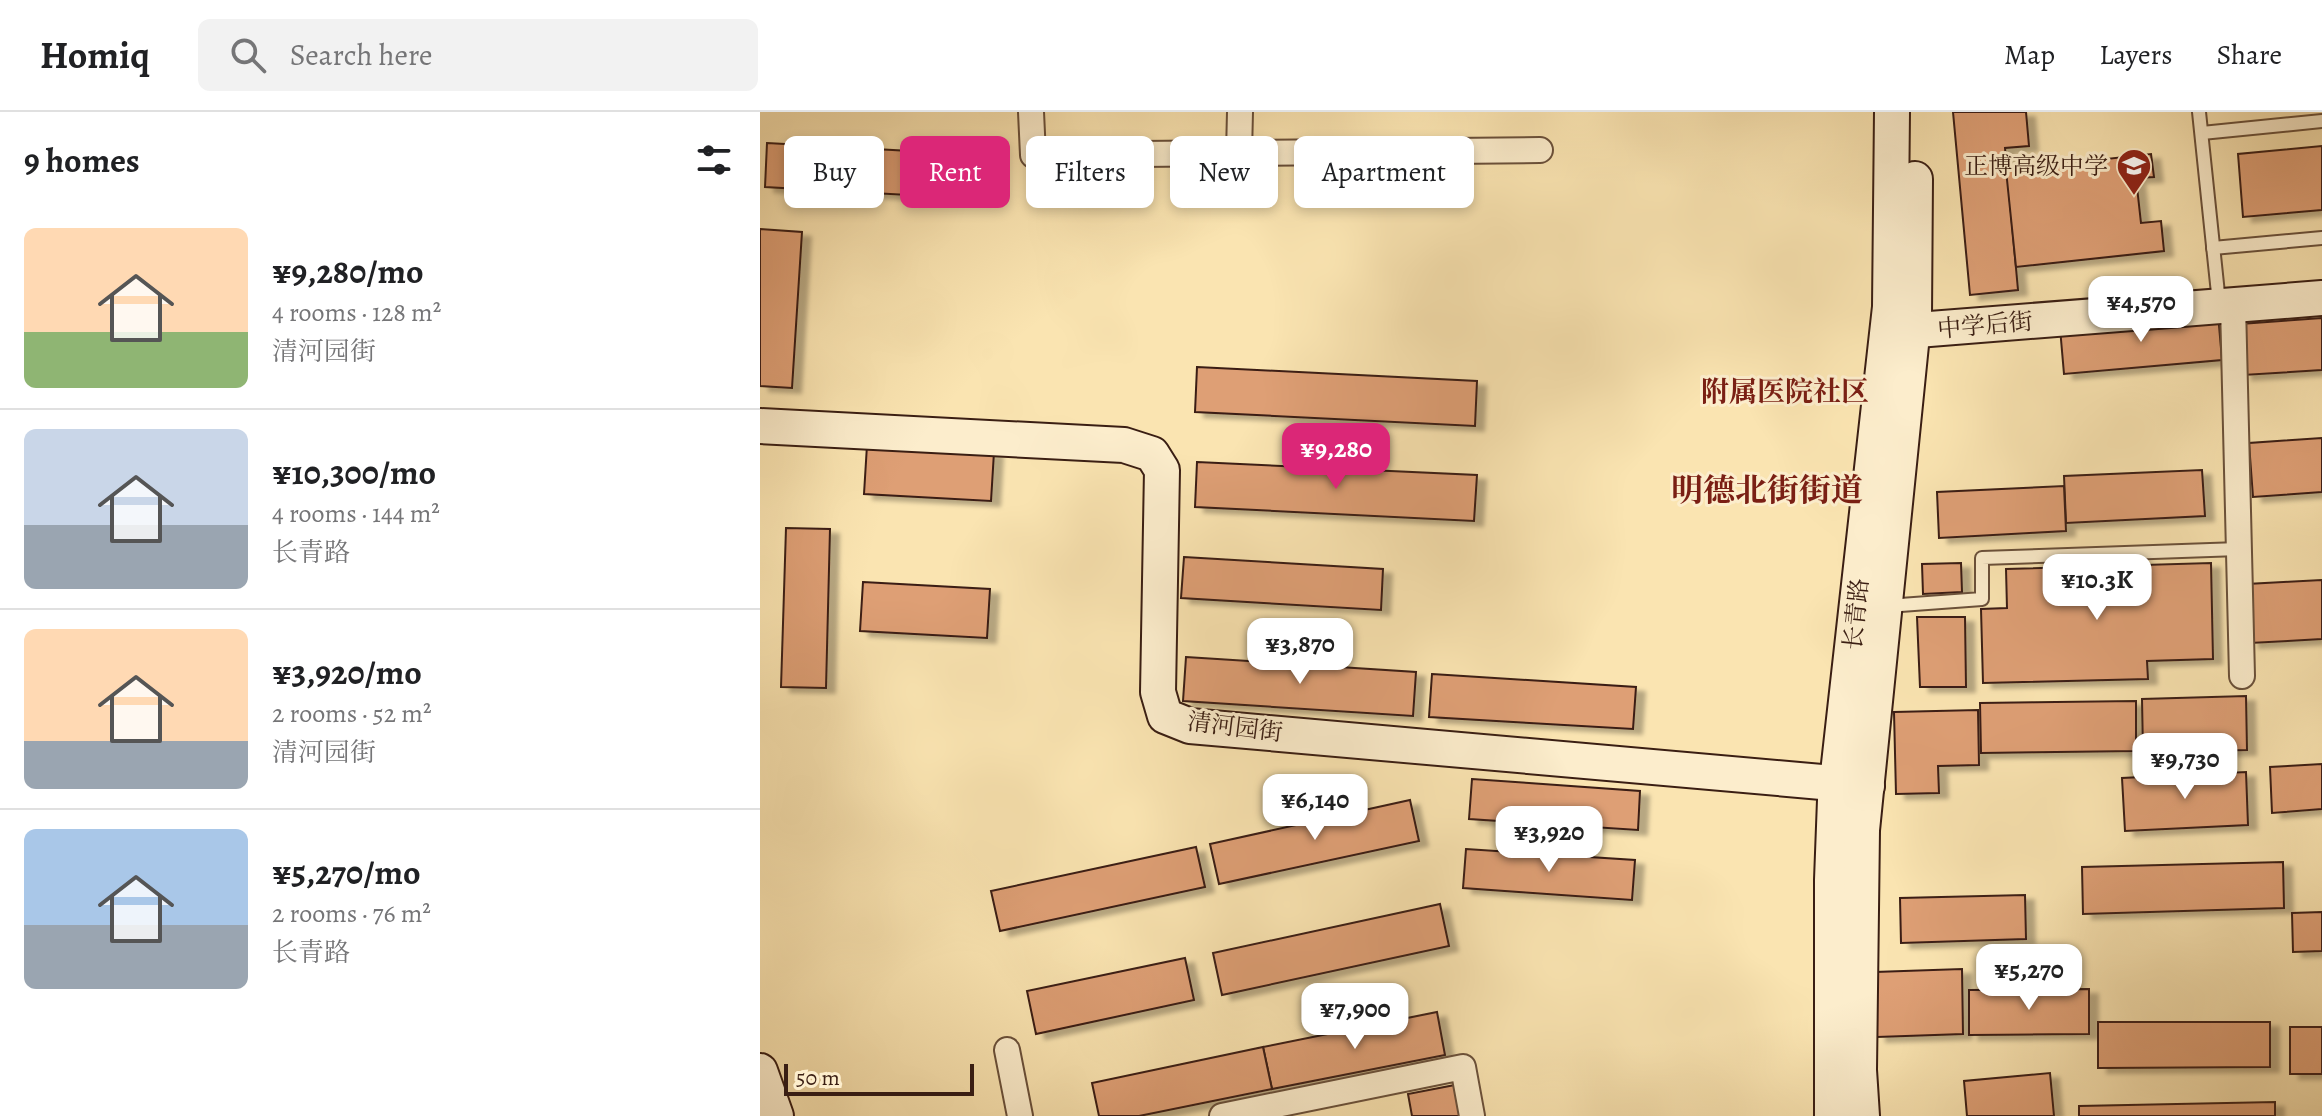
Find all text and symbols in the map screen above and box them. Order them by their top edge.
search box [198,19,758,91]
text: Homiq [40,29,150,81]
icon: search [226,33,270,77]
text: Search here [290,35,433,75]
text: Map [2004,36,2055,74]
text: Layers [2099,36,2172,74]
text: Share [2216,36,2282,74]
chip: Buy [784,136,884,208]
chip: Rent [900,136,1010,208]
chip: Filters [1026,136,1154,208]
chip: New [1170,136,1278,208]
chip: Apartment [1294,136,1474,208]
text: 9 homes [24,137,140,184]
icon: filters [692,138,736,182]
school or university icon: 正博高级中学 [2115,147,2153,197]
place label: 正博高级中学 [1964,150,2108,182]
text: ¥9,280/mo [272,248,423,295]
icon: home [88,260,184,356]
pin: ¥4,570 [2076,276,2206,344]
text: ¥4,570 [2106,284,2176,319]
text: 4 rooms · 128 m² [272,295,441,330]
street label: 中学后街 [1936,305,2034,345]
text: 清河园街 [272,334,376,369]
district label: 附属医院社区 [1701,373,1869,411]
pin: ¥9,280 [1271,423,1401,491]
text: ¥9,280 [1300,431,1372,466]
text: ¥10,300/mo [272,449,436,496]
icon: home [88,461,184,557]
district label: 明德北街街道 [1671,468,1863,512]
text: 4 rooms · 144 m² [272,496,440,531]
text: 长青路 [272,535,350,570]
pin: ¥10.3K [2032,554,2162,622]
text: ¥10.3K [2061,562,2133,597]
street label: 长青路 [1836,577,1876,651]
pin: ¥3,870 [1235,618,1365,686]
text: ¥3,870 [1265,626,1335,661]
text: ¥3,920/mo [272,649,422,696]
icon: home [88,661,184,757]
text: 2 rooms · 52 m² [272,696,431,731]
street label: 清河园街 [1185,705,1285,749]
pin: ¥9,730 [2120,733,2250,801]
text: 清河园街 [272,735,376,770]
text: ¥9,730 [2150,741,2220,776]
pin: ¥6,140 [1250,774,1380,842]
text: ¥6,140 [1281,782,1349,817]
pin: ¥3,920 [1484,806,1614,874]
text: ¥3,920 [1514,814,1584,849]
text: ¥5,270/mo [272,849,420,896]
icon: home [88,861,184,957]
text: 2 rooms · 76 m² [272,896,431,931]
text: 长青路 [272,935,350,970]
pin: ¥5,270 [1964,944,2094,1012]
text: ¥5,270 [1994,952,2064,987]
pin: ¥7,900 [1290,983,1420,1051]
text: ¥7,900 [1319,991,1391,1026]
scale bar [784,1060,974,1096]
text: 50 m [796,1063,840,1093]

